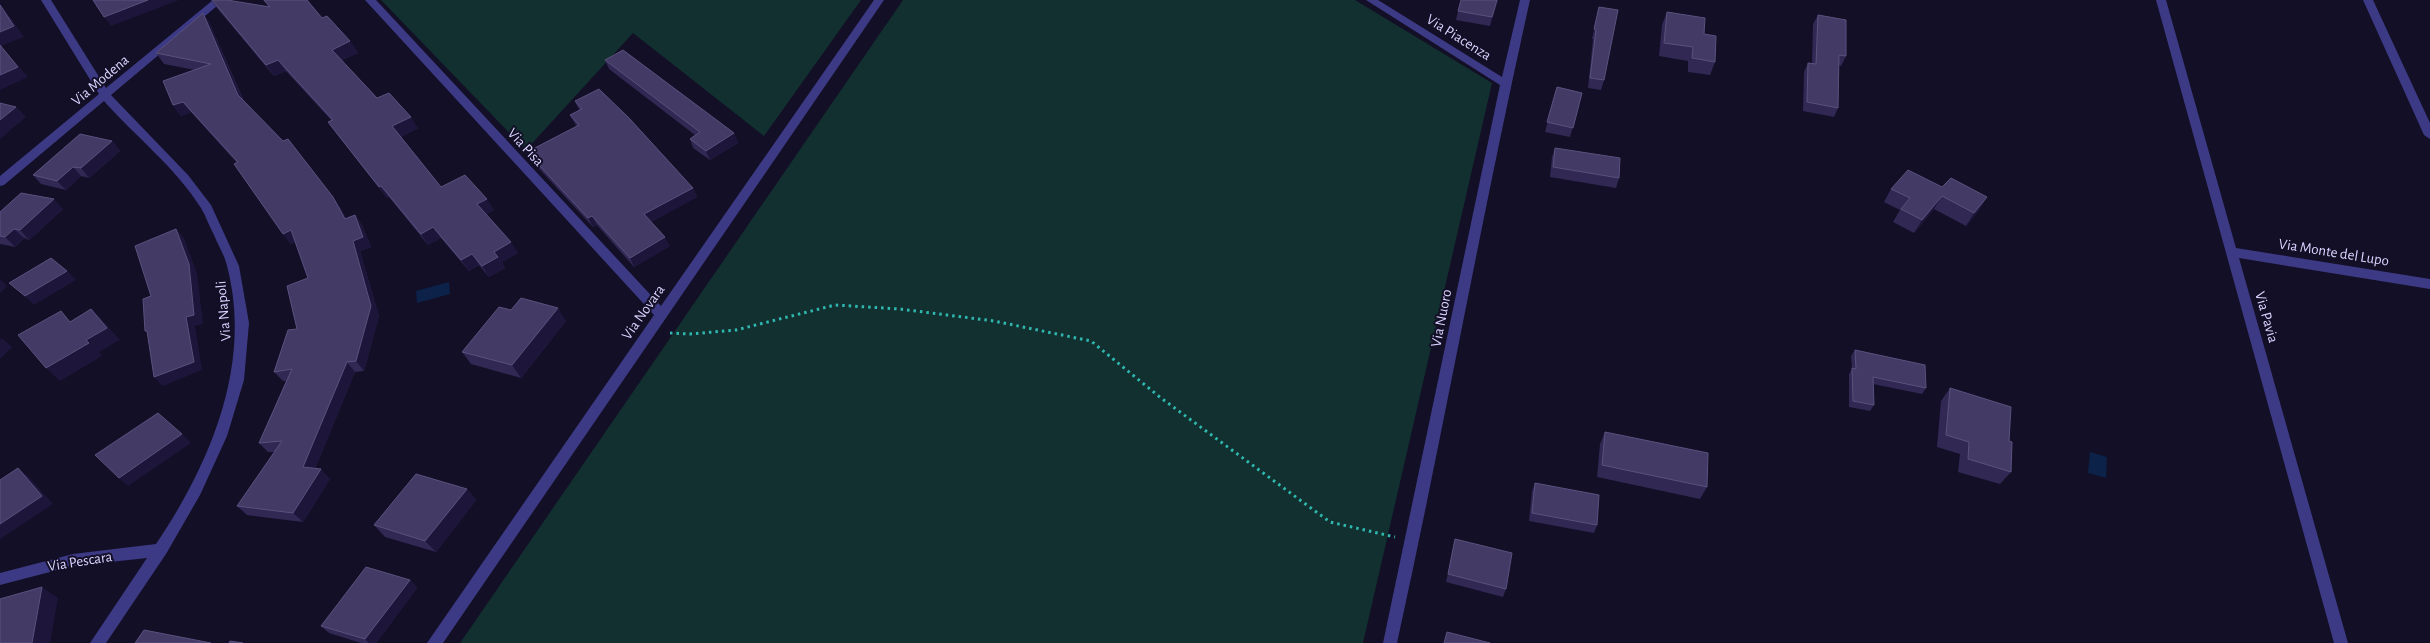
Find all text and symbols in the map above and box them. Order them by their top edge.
street label: Via Piacenza [1424,12,1494,63]
street label: Via Modena [69,52,132,109]
street label: Via Pisa [505,126,547,169]
street label: Via Monte del Lupo [2278,236,2390,269]
street label: Via Napoli [213,280,234,342]
street label: Via Novara [619,282,668,342]
street label: Via Nuoro [1429,288,1454,348]
street label: Via Pavia [2252,290,2281,345]
street label: Via Pescara [47,549,113,574]

